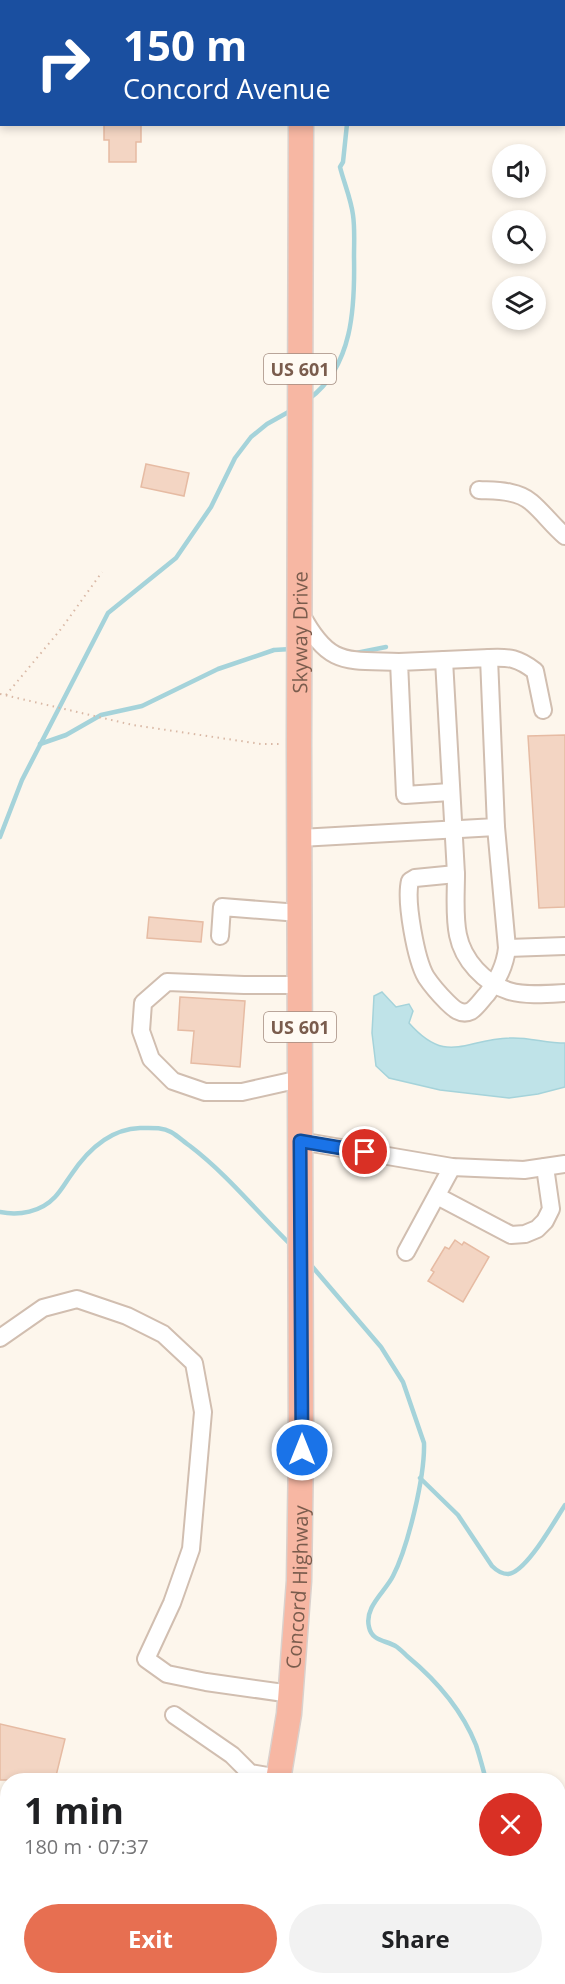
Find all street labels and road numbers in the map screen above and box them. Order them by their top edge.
road number: US 601 [264,354,336,384]
street label: Skyway Drive [286,571,313,694]
road number: US 601 [264,1012,336,1042]
street label: Concord Highway [279,1504,314,1670]

